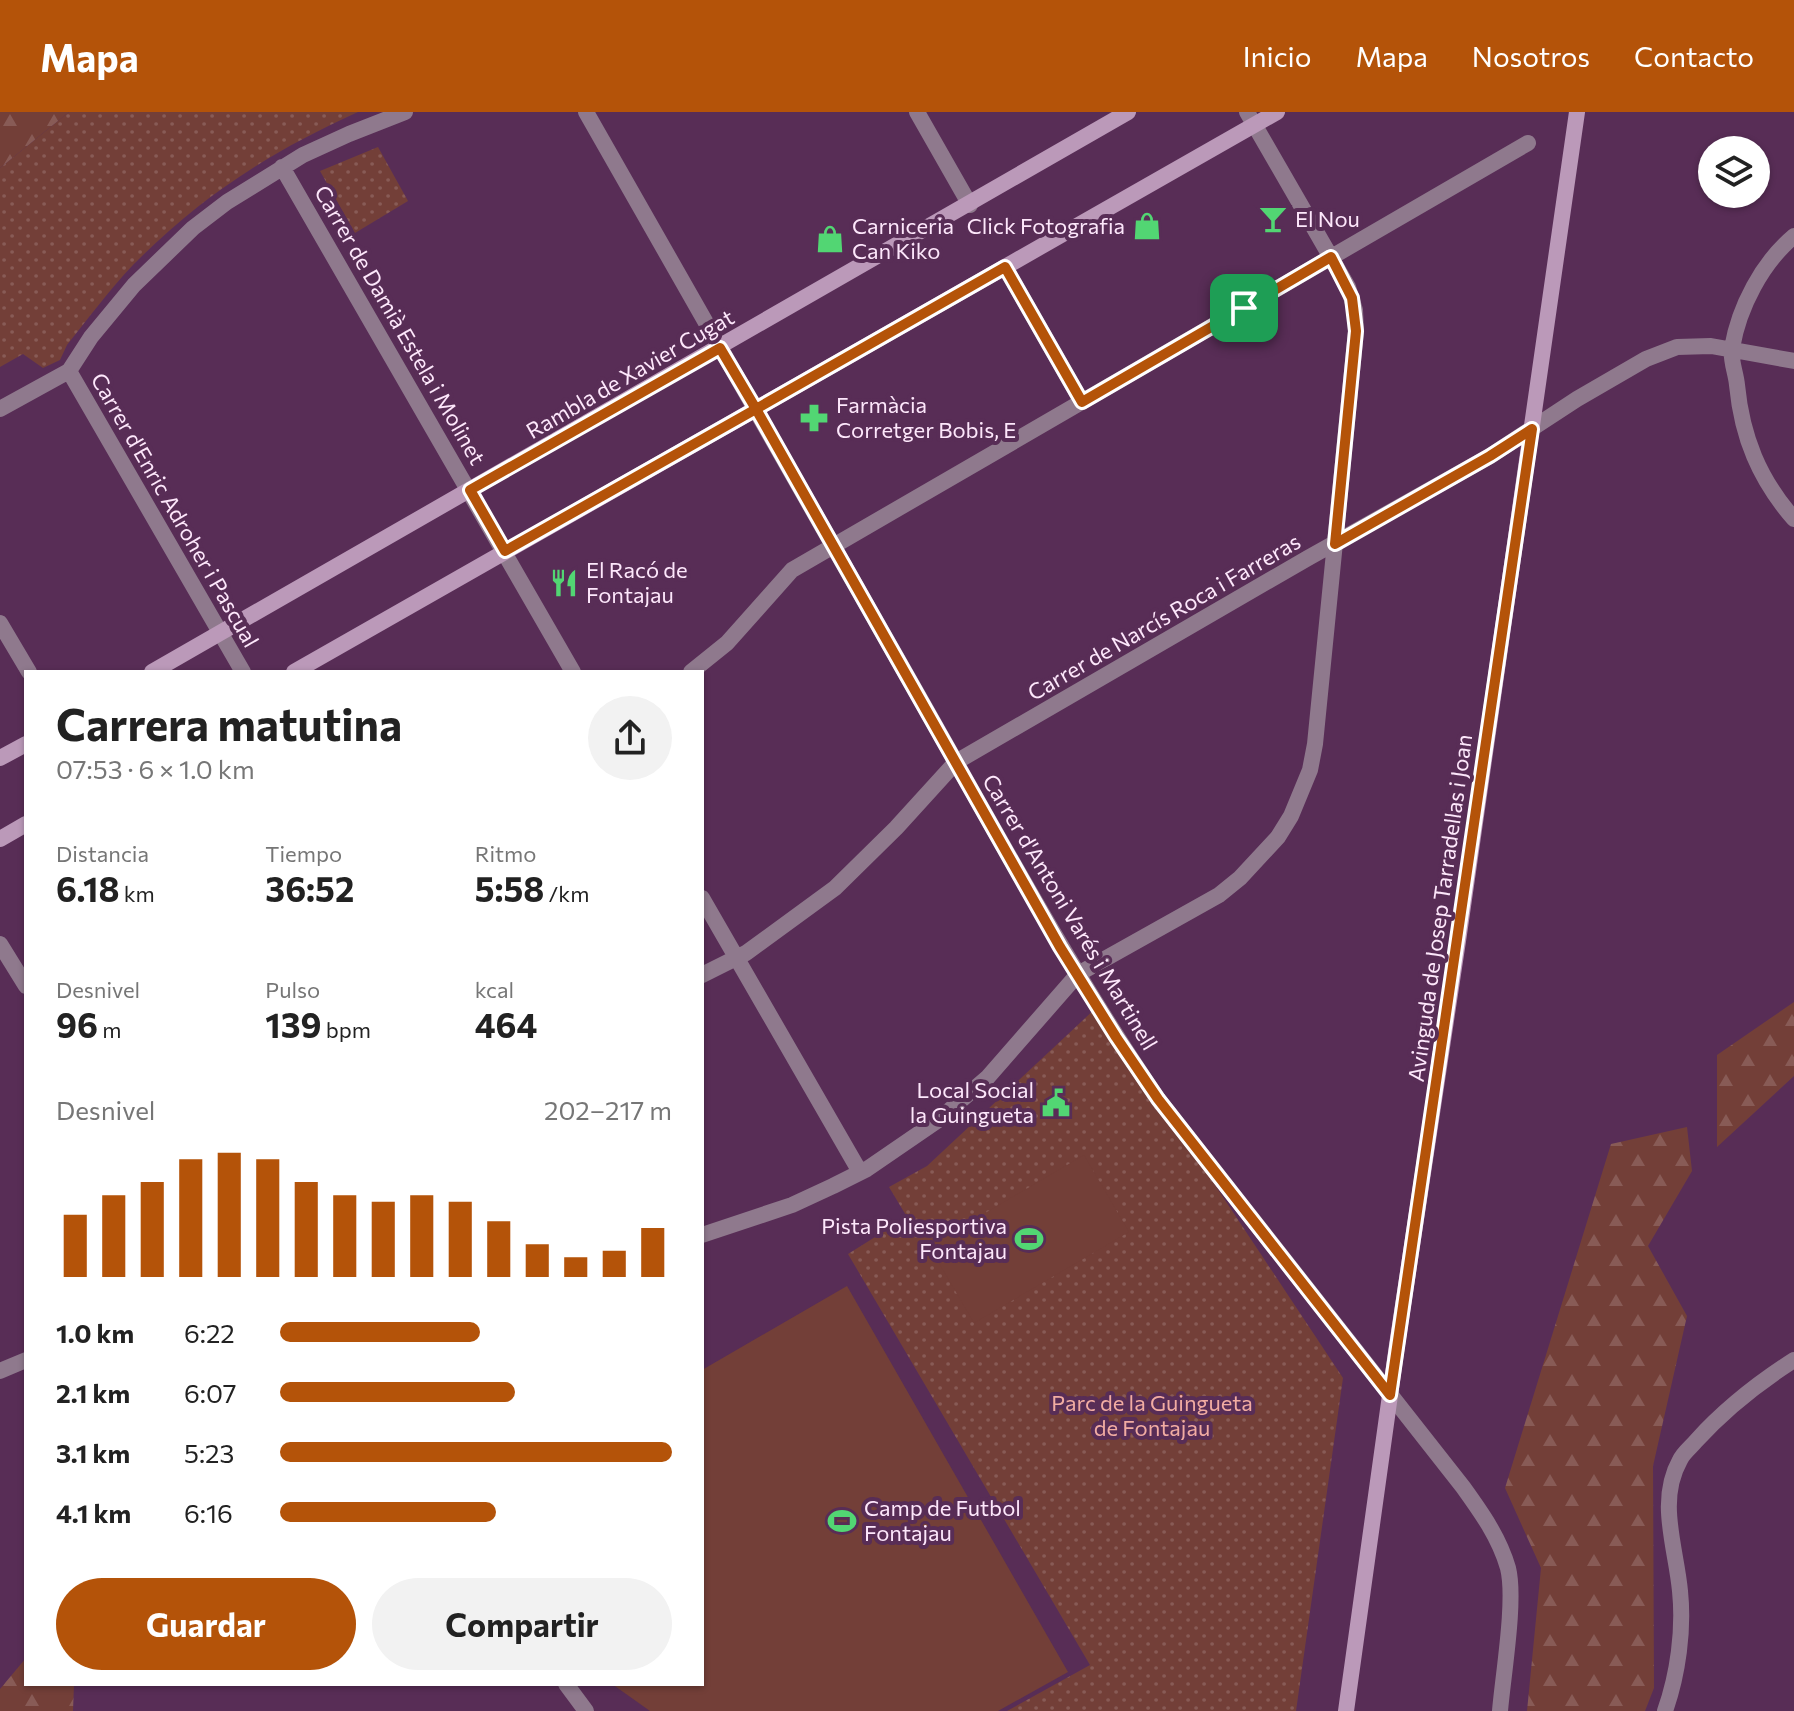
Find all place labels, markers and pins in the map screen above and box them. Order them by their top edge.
bar icon: El Nou [1258,204,1288,234]
place label: El Nou [1295,205,1360,232]
shop icon: Click Fotografia [1132,211,1162,241]
place label: Carniceria Can Kiko [852,212,954,264]
place label: Click Fotografia [967,212,1125,239]
shop icon: Carniceria Can Kiko [815,224,845,254]
pin [1210,274,1278,342]
place label: Farmàcia Corretger Bobis, E [836,391,1016,443]
pharmacy icon: Farmàcia Corretger Bobis, E [799,403,829,433]
place label: El Racó de Fontajau [586,556,688,608]
restaurant icon: El Racó de Fontajau [549,568,579,598]
place label: Local Social la Guingueta [910,1076,1034,1128]
public building icon: Local Social la Guingueta [1041,1088,1071,1118]
place label: Pista Poliesportiva Fontajau [821,1212,1007,1264]
sports icon: Pista Poliesportiva Fontajau [1014,1224,1044,1254]
place label: Camp de Futbol Fontajau [864,1494,1021,1546]
sports icon: Camp de Futbol Fontajau [827,1506,857,1536]

